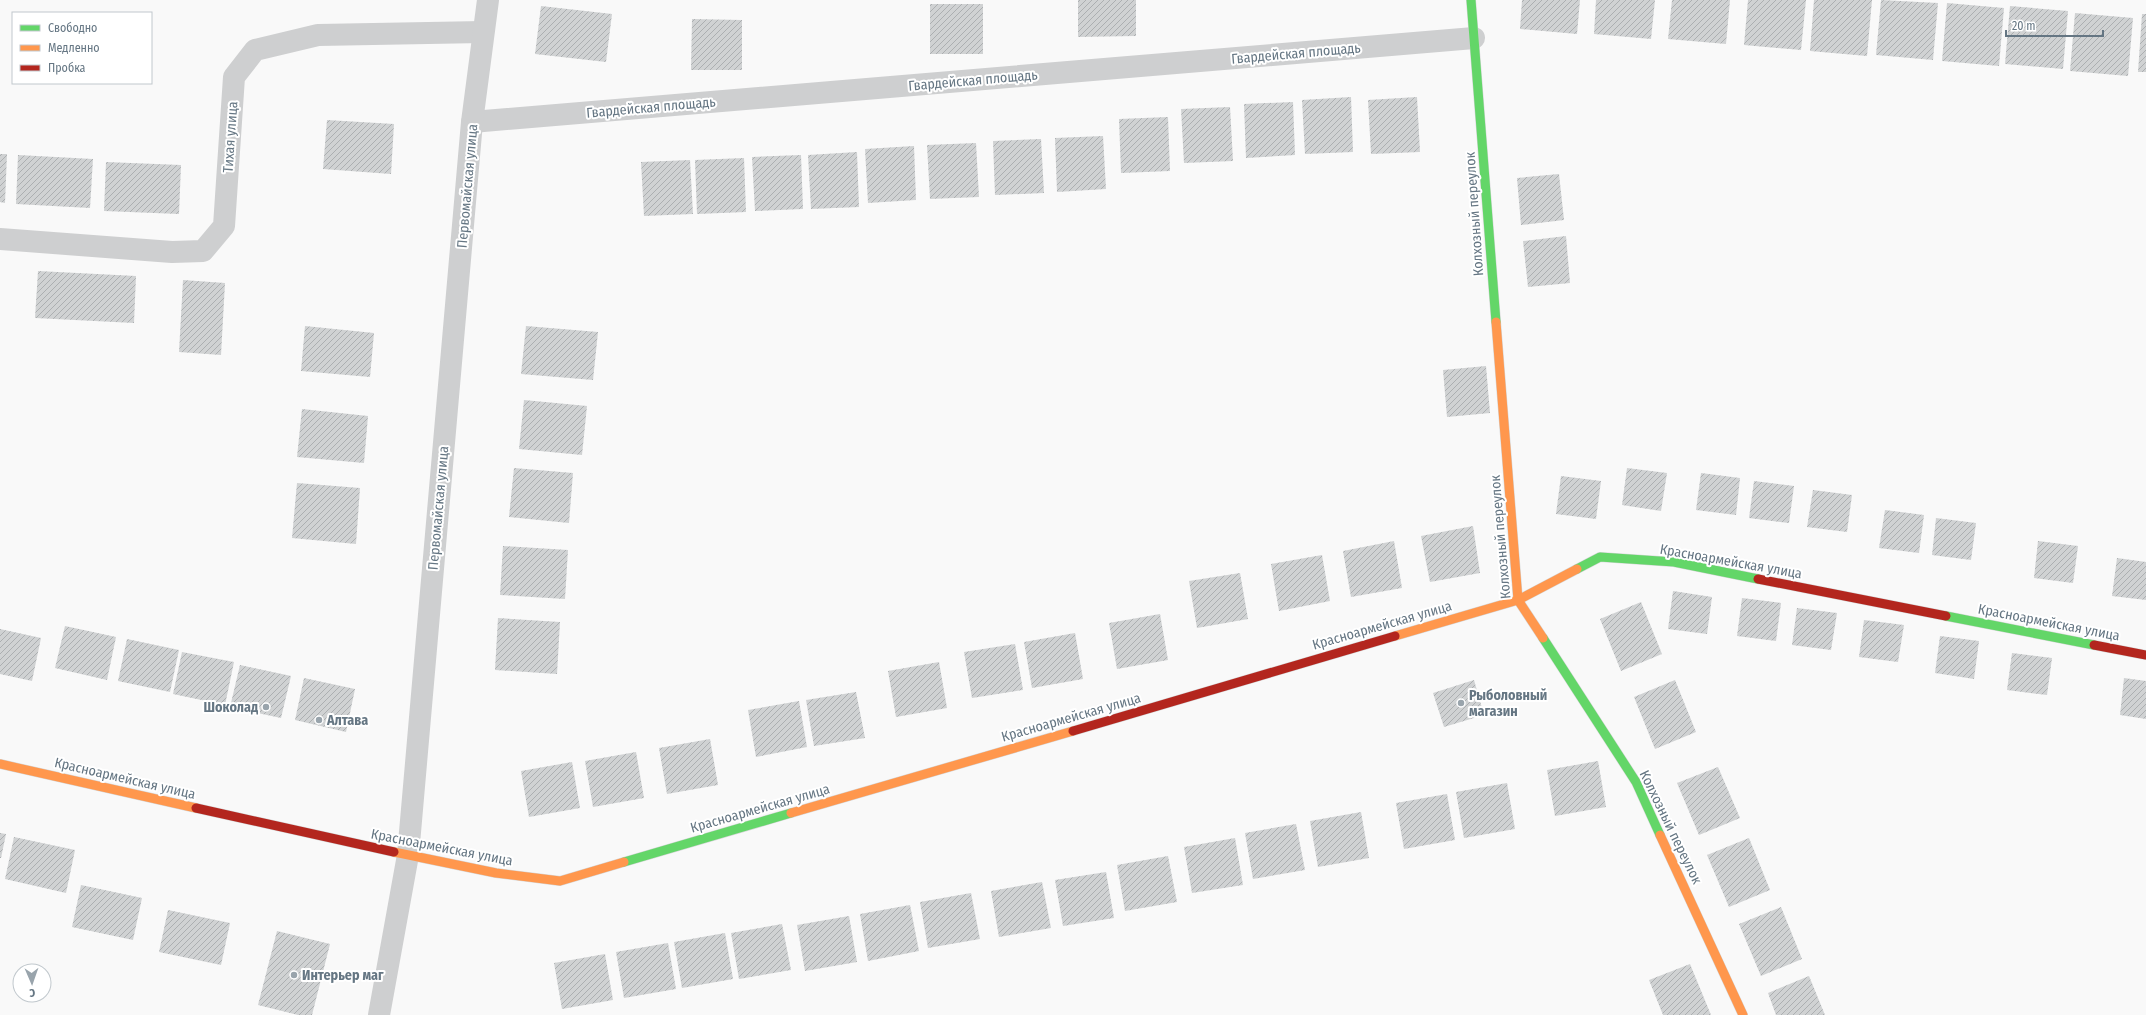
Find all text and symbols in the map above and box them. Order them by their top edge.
legend [12,12,152,84]
scale bar [2006,12,2103,38]
text: 20 m [2012,19,2036,33]
text: Свободно [48,21,97,35]
street label: Гвардейская площадь [1231,39,1362,68]
text: Медленно [48,41,100,55]
text: Пробка [48,61,86,75]
street label: Гвардейская площадь [908,66,1039,95]
street label: Гвардейская площадь [586,93,717,122]
street label: Тихая улица [220,101,241,173]
street label: Первомайская улица [454,123,481,249]
street label: Колхозный переулок [1462,151,1487,277]
street label: Первомайская улица [425,445,452,571]
street label: Колхозный переулок [1487,474,1514,600]
street label: Красноармейская улица [1658,541,1803,582]
street label: Красноармейская улица [1311,597,1454,654]
street label: Красноармейская улица [1977,600,2121,645]
place label: Рыболовный магазин [1469,687,1547,720]
street label: Красноармейская улица [1000,689,1143,746]
marker: Рыболовный магазин [1456,698,1466,708]
place label: Шоколад [204,699,258,716]
marker: Шоколад [261,702,271,712]
place label: Алтава [326,712,368,729]
marker: Алтава [314,715,324,725]
street label: Красноармейская улица [53,754,197,803]
street label: Колхозный переулок [1636,768,1706,887]
street label: Красноармейская улица [689,780,832,837]
street label: Красноармейская улица [370,825,514,870]
north arrow [12,963,52,1003]
place label: Интерьер маг [302,967,384,984]
marker: Интерьер маг [289,970,299,980]
text: С [29,986,35,999]

